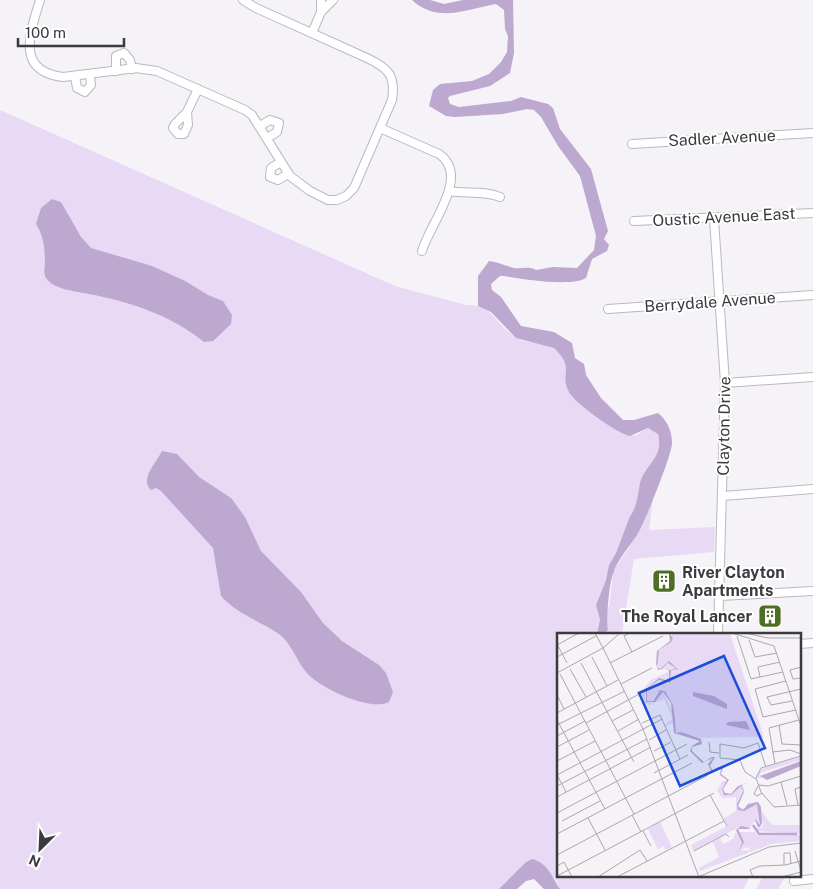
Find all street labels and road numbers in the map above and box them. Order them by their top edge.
street label: Sadler Avenue [668,126,776,150]
street label: Oustic Avenue East [652,204,796,230]
street label: Berrydale Avenue [644,288,776,316]
street label: Clayton Drive [714,376,734,476]

